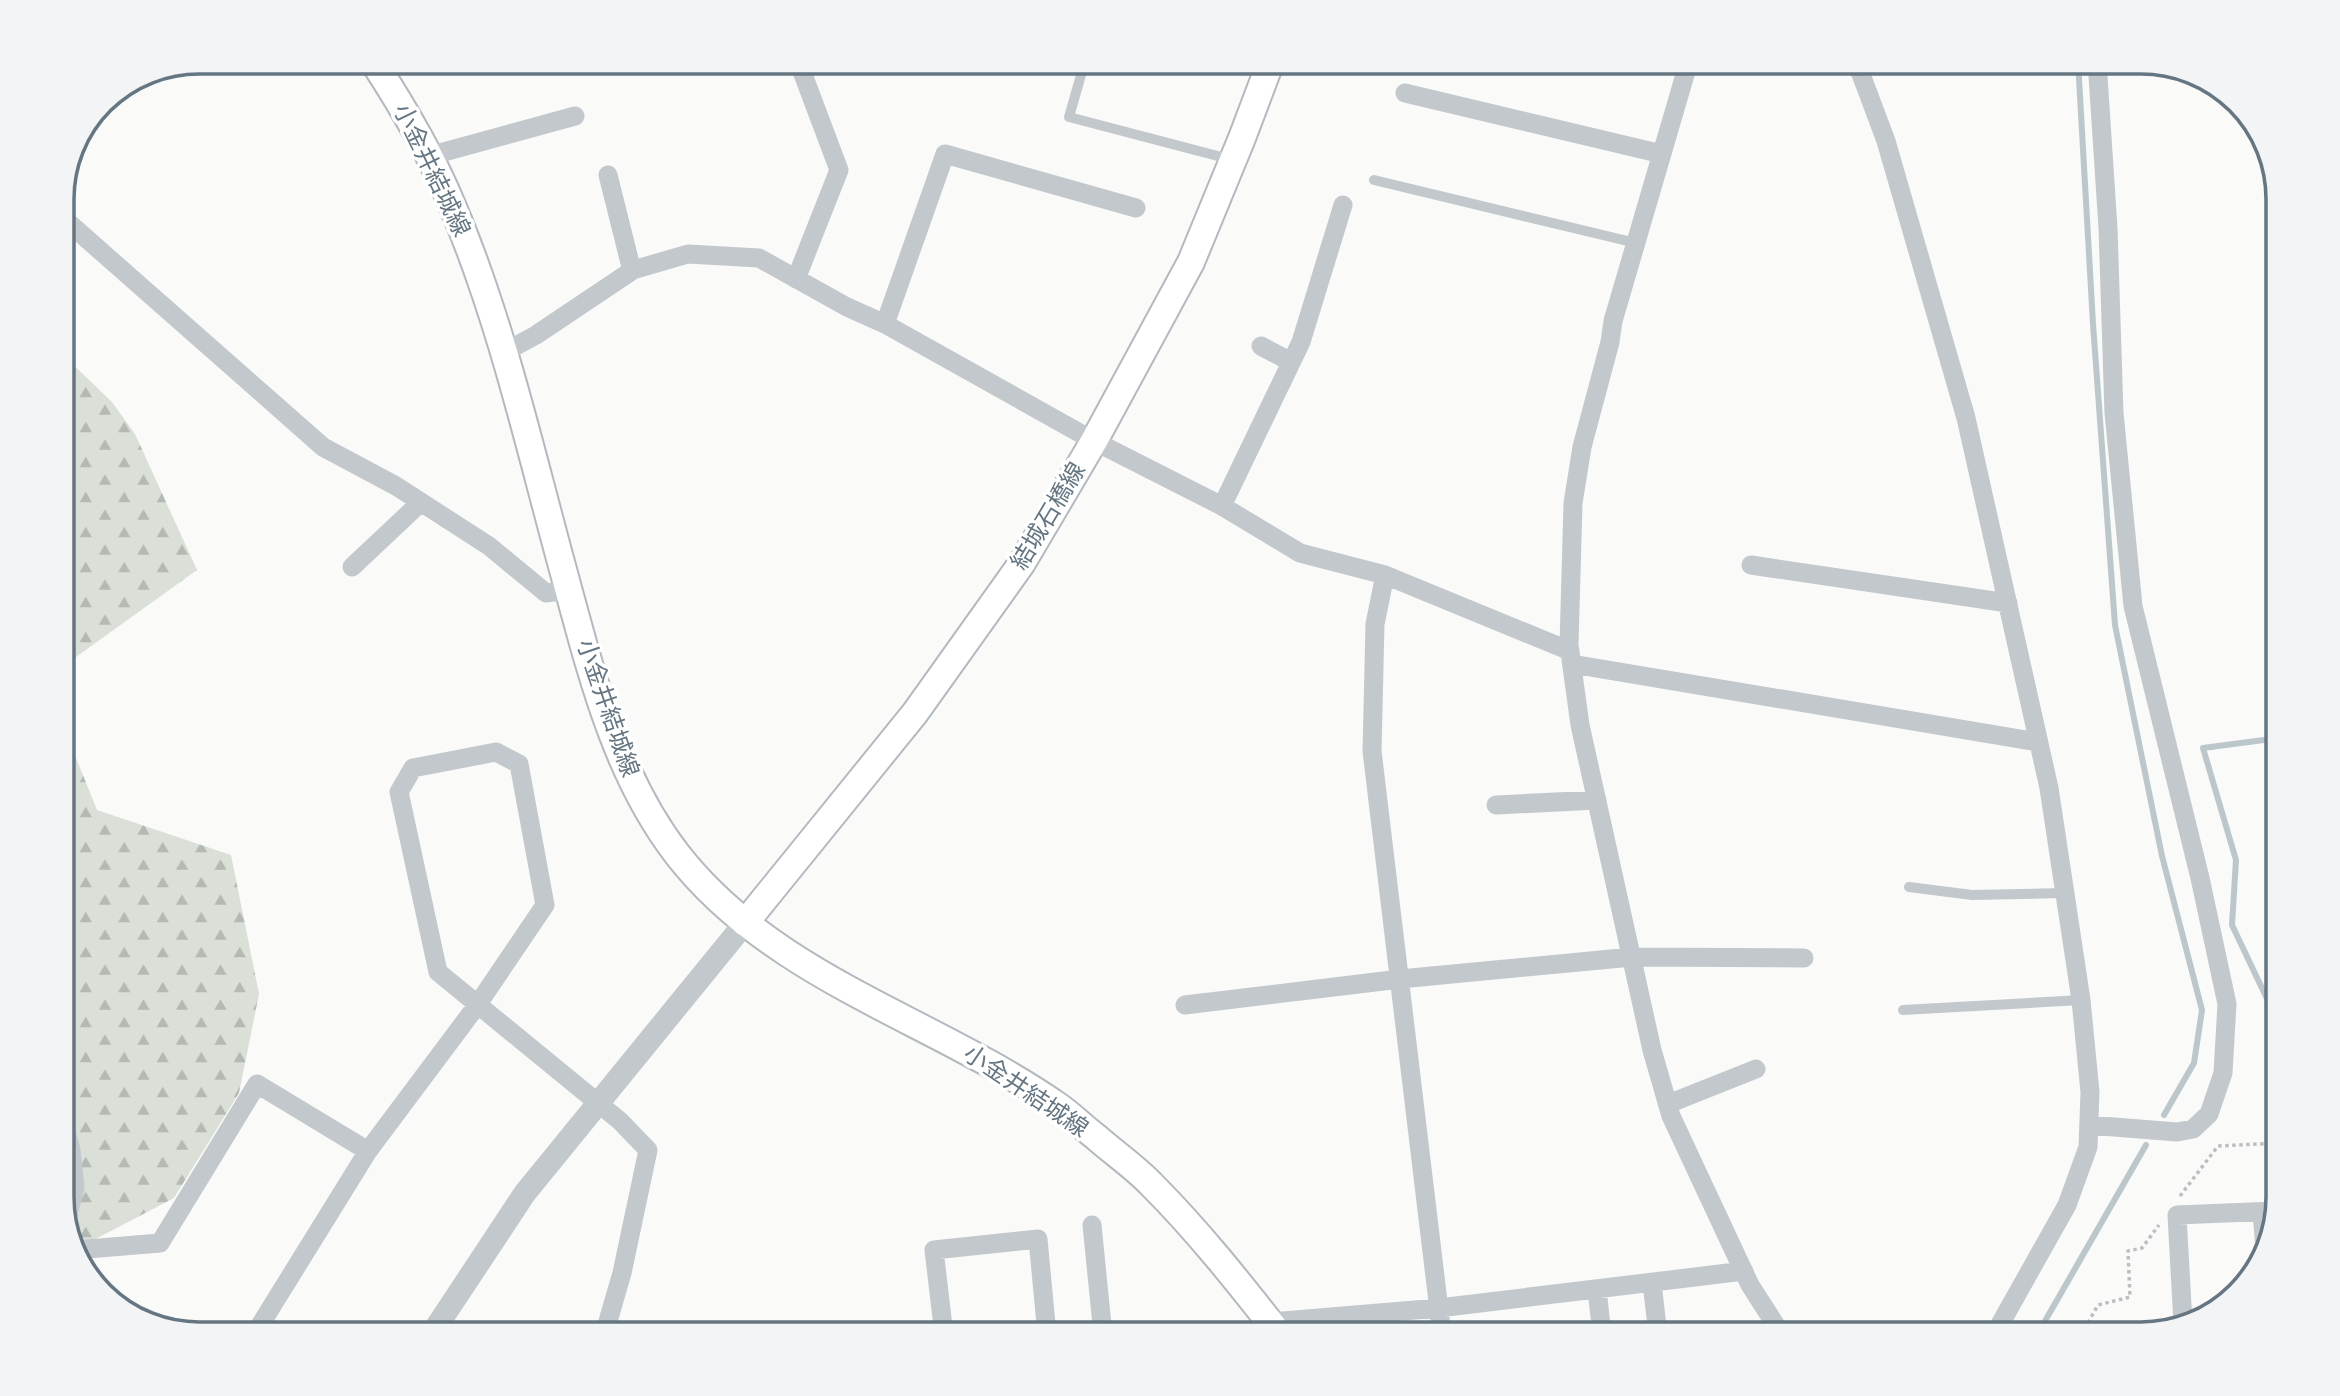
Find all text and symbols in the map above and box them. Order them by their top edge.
street label: 小金井結城線 [385,100,475,242]
street label: 結城石橋線 [1006,458,1093,576]
street label: 小金井結城線 [568,636,644,782]
street label: 小金井結城線 [957,1040,1093,1145]

